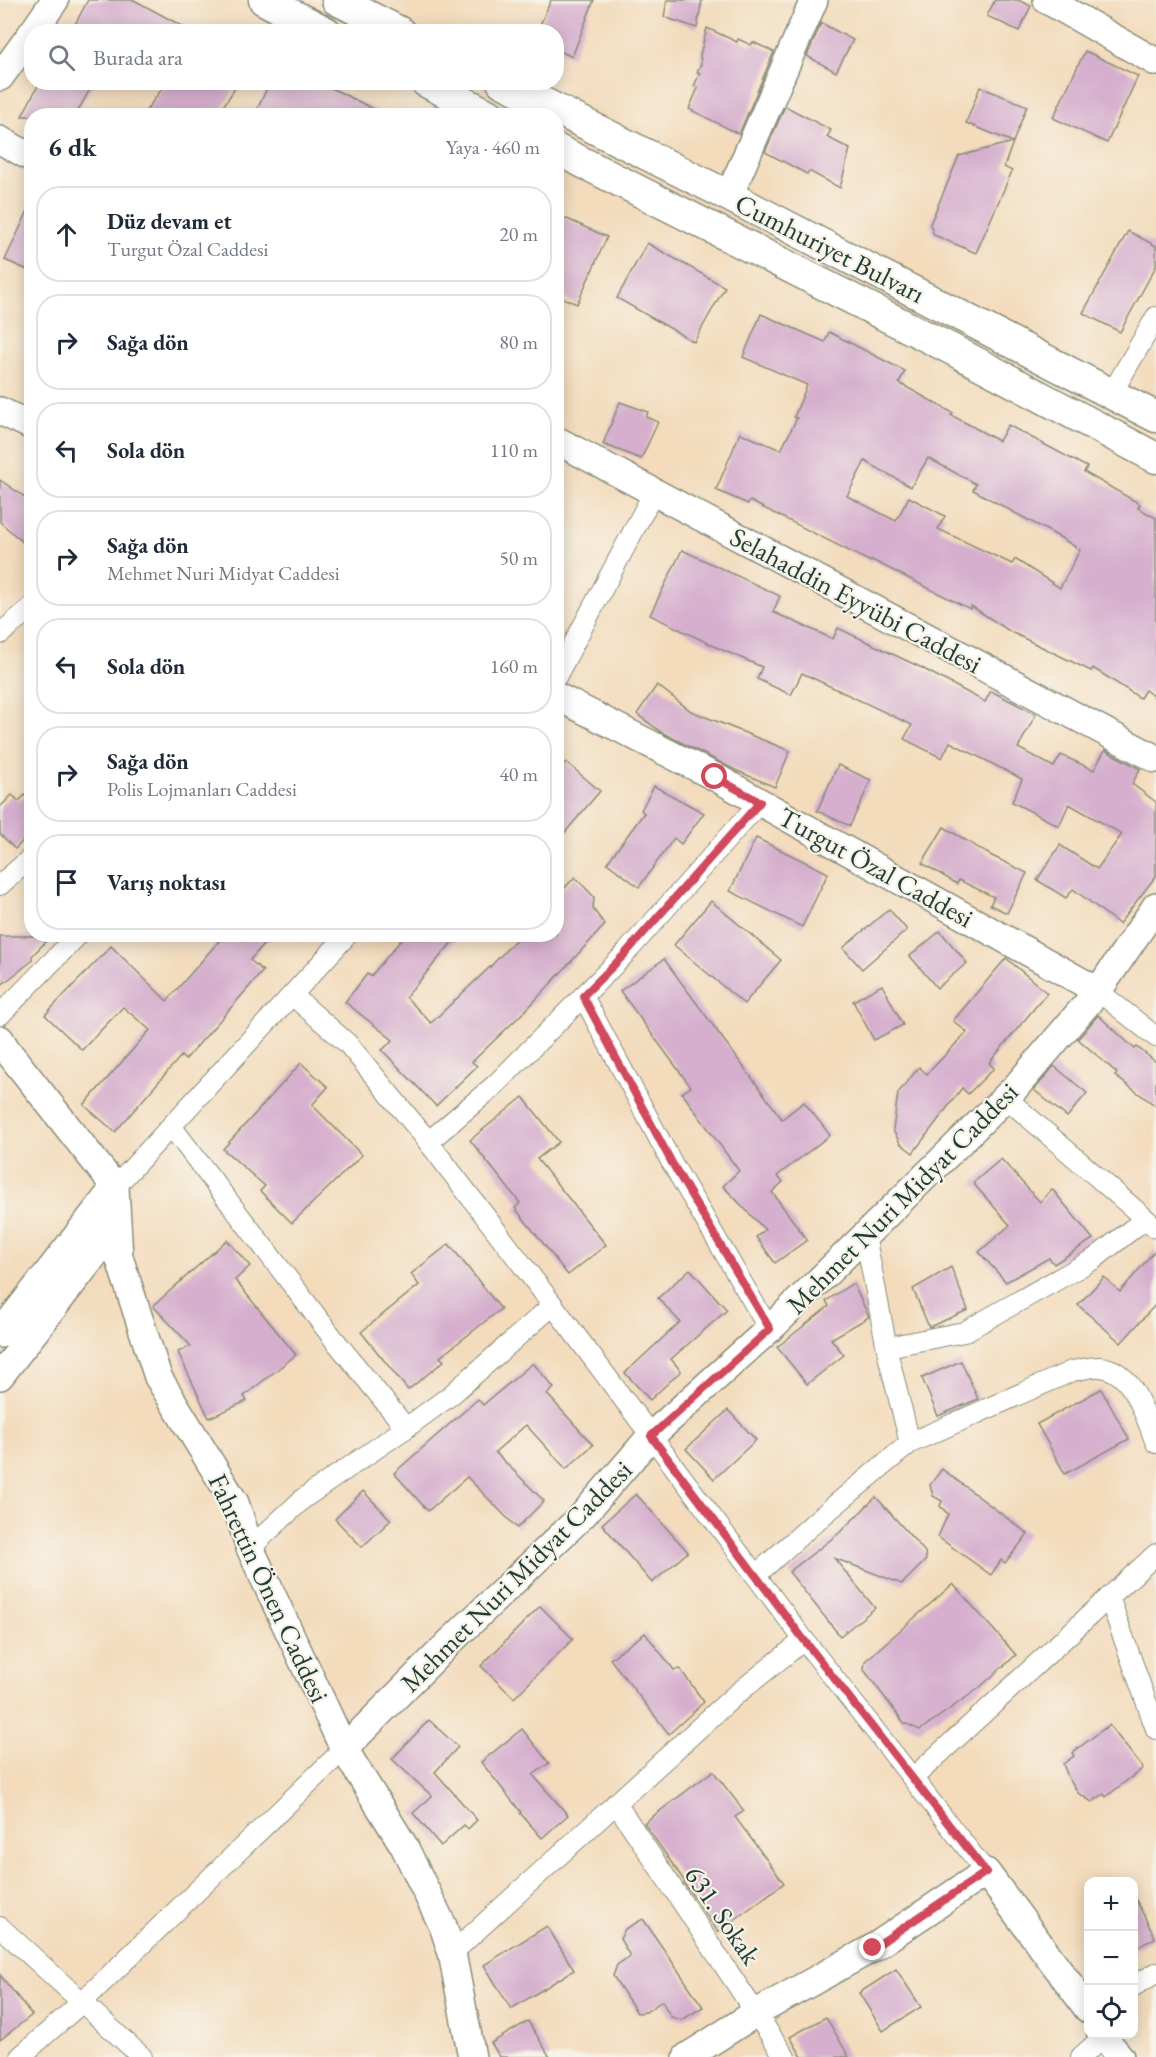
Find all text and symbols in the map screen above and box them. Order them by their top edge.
search box [24,24,564,90]
icon: search [45,41,78,74]
text: Burada ara [93,43,183,72]
text: 6 dk [48,130,97,164]
text: Yaya · 460 m [446,134,540,160]
street label: Cumhuriyet Bulvarı [729,185,931,311]
text: Düz devam et [107,207,232,236]
icon: ahead [50,218,83,251]
text: 20 m [499,221,538,247]
text: Turgut Özal Caddesi [107,236,268,262]
icon: right [50,326,83,359]
text: Sağa dön [107,328,189,357]
text: 80 m [499,329,538,355]
icon: left [50,434,83,467]
text: Sola dön [107,436,185,465]
text: 110 m [490,437,538,463]
street label: Selahaddin Eyyübi Caddesi [724,519,988,681]
text: Sağa dön [107,531,189,560]
icon: right [50,542,83,575]
text: 50 m [499,545,538,571]
text: Mehmet Nuri Midyat Caddesi [107,560,340,586]
icon: left [50,650,83,683]
text: Sola dön [107,652,185,681]
text: 160 m [490,653,538,679]
text: Sağa dön [107,747,189,776]
icon: right [50,758,83,791]
text: 40 m [499,761,538,787]
route start [701,763,727,789]
text: Polis Lojmanları Caddesi [107,776,297,802]
street label: Turgut Özal Caddesi [772,799,980,935]
icon: arrive [50,866,83,899]
text: Varış noktası [107,868,226,897]
street label: Mehmet Nuri Midyat Caddesi [779,1074,1026,1321]
street label: Mehmet Nuri Midyat Caddesi [393,1452,640,1699]
street label: Fahrettin Önen Caddesi [201,1468,338,1708]
street label: 631. Sokak [677,1859,769,1972]
map controls [1084,1877,1138,2039]
button: + [1084,1877,1138,1931]
button: − [1084,1931,1138,1985]
route end [859,1934,885,1960]
button: locate [1084,1985,1138,2039]

